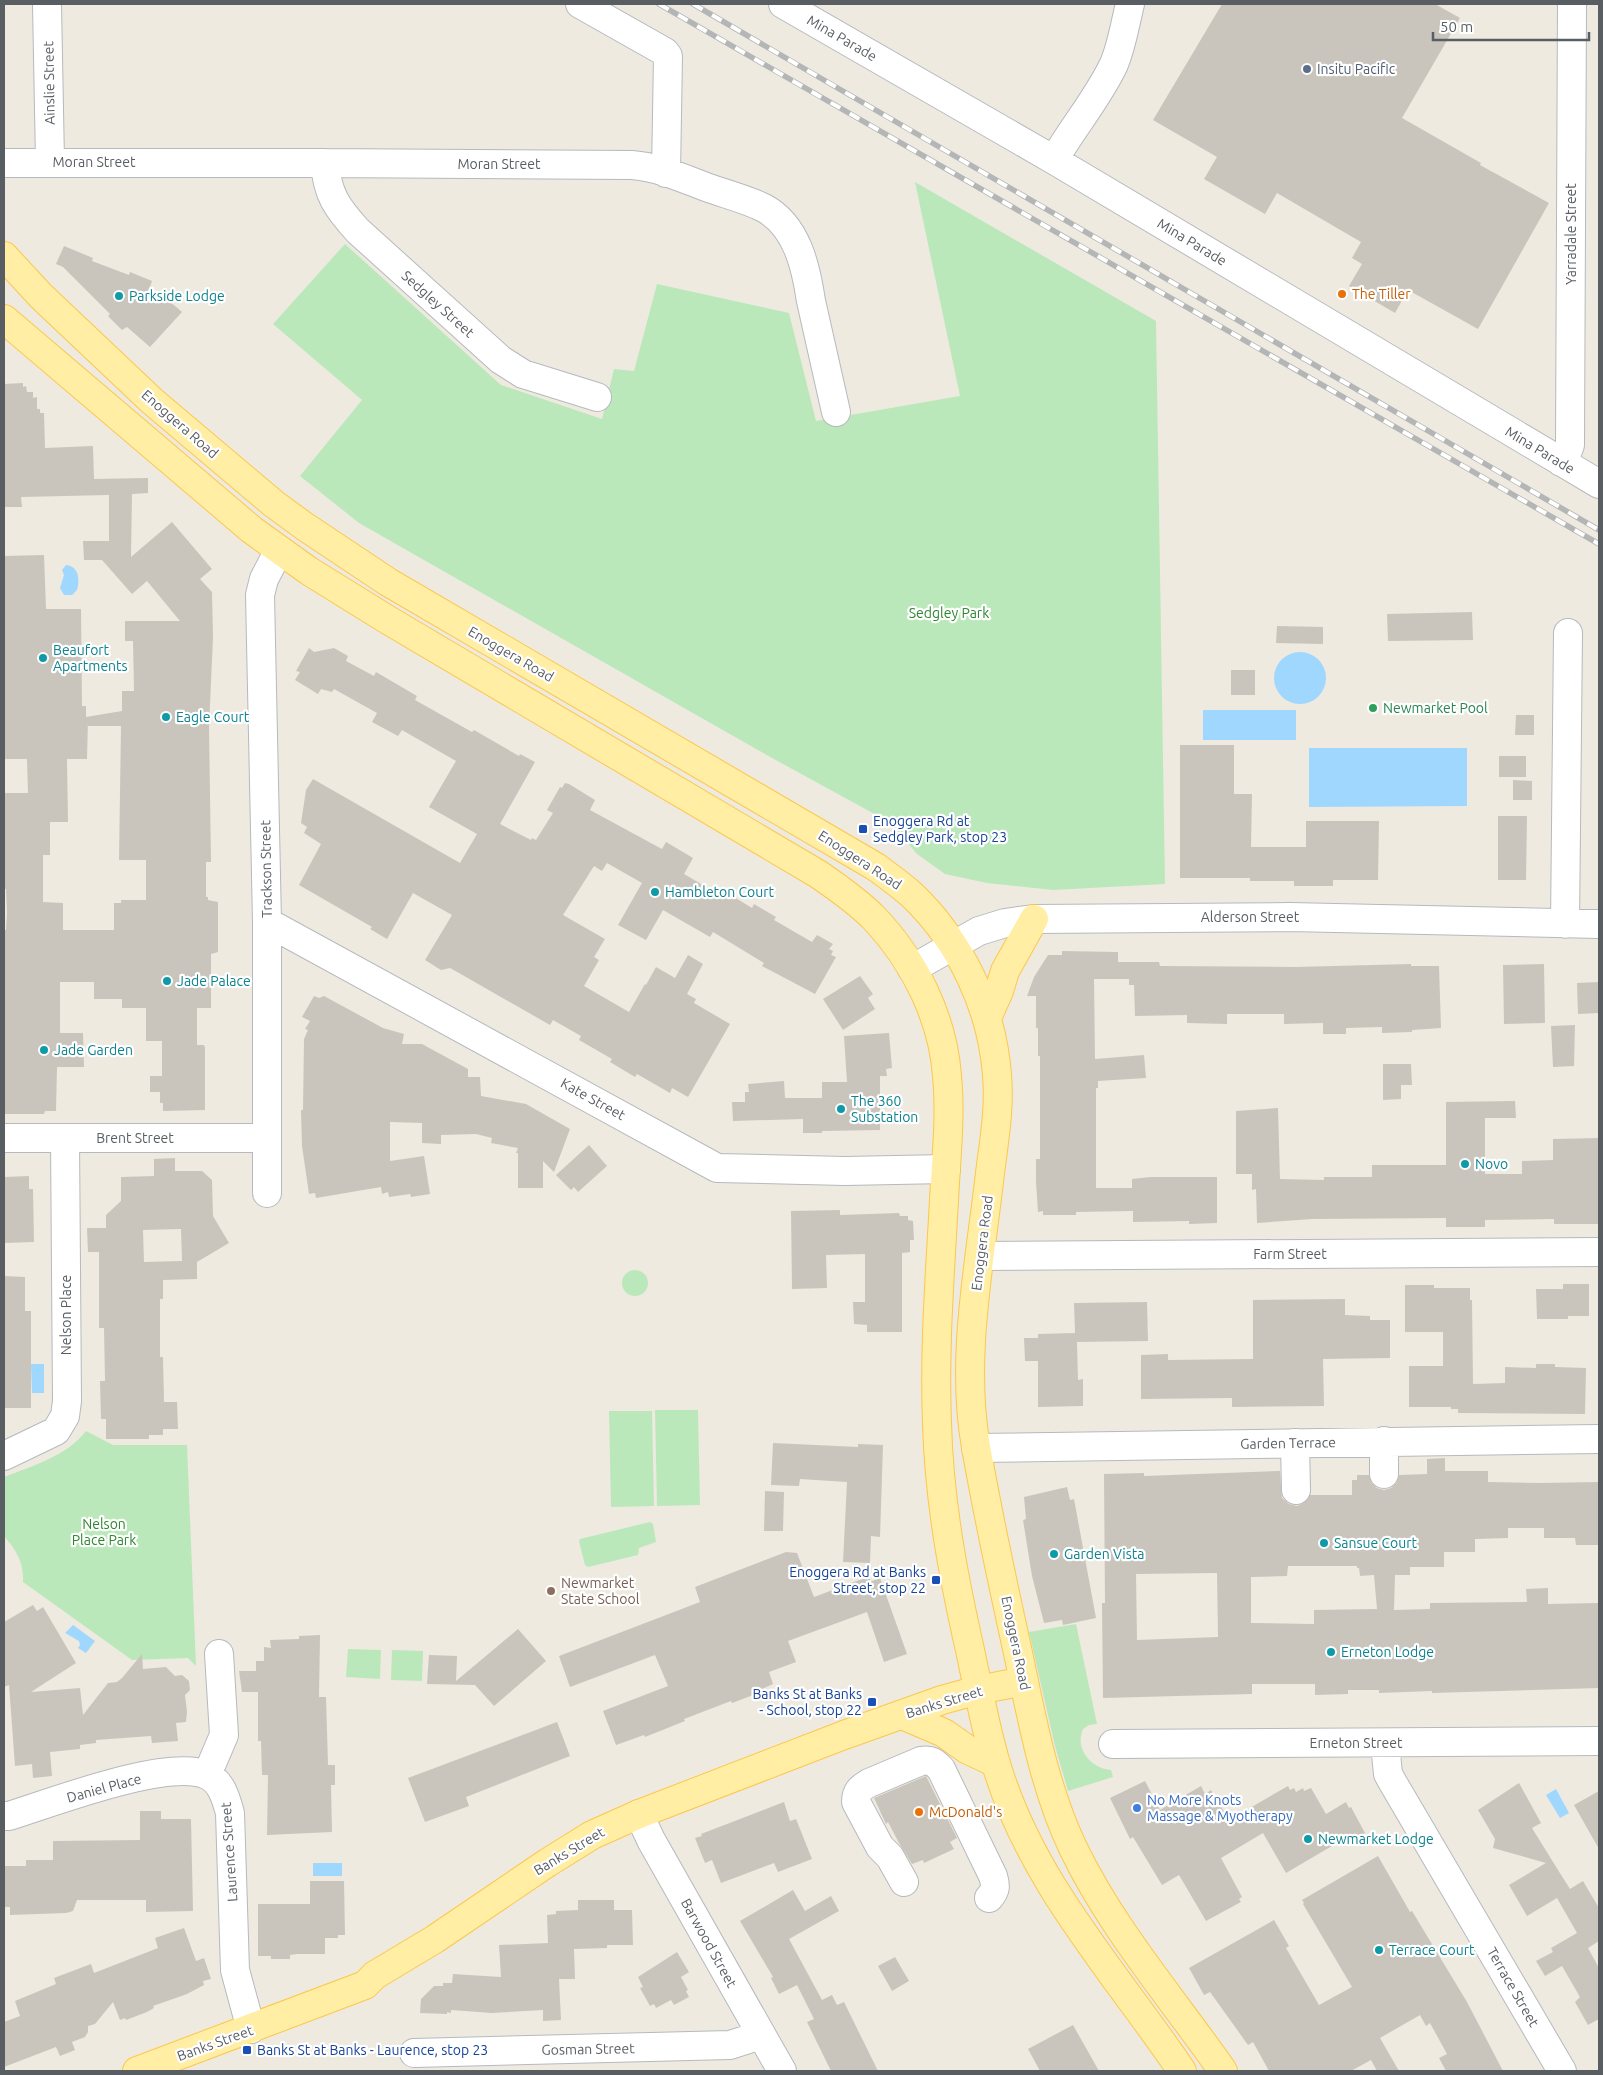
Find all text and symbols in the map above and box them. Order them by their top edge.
scale bar [1433,10,1589,42]
street label: Mina Parade [804,12,880,64]
text: 50 m [1440,18,1473,35]
street label: Ainslie Street [40,41,58,125]
place label: Insitu Pacific [1317,61,1396,77]
marker: Insitu Pacific [1301,63,1313,75]
street label: Moran Street [52,154,136,170]
street label: Moran Street [457,156,541,172]
street label: Yarradale Street [1563,183,1579,285]
street label: Mina Parade [1155,215,1229,269]
street label: Sedgley Street [399,267,478,341]
place label: The Tiller [1352,286,1411,302]
place label: Parkside Lodge [129,288,225,304]
marker: The Tiller [1336,288,1348,300]
marker: Parkside Lodge [113,290,125,302]
street label: Enoggera Road [139,387,221,461]
street label: Mina Parade [1503,423,1577,477]
park label: Sedgley Park [909,605,989,621]
street label: Enoggera Road [465,623,557,685]
place label: Beaufort Apartments [53,642,128,674]
marker: Beaufort Apartments [37,652,49,664]
place label: Newmarket Pool [1383,700,1488,716]
marker: Newmarket Pool [1367,702,1379,714]
place label: Eagle Court [176,709,250,725]
marker: Eagle Court [160,711,172,723]
place label: Enoggera Rd at Sedgley Park, stop 23 [873,813,1007,845]
street label: Trackson Street [257,819,275,918]
marker: Enoggera Rd at Sedgley Park, stop 23 [857,823,869,835]
street label: Enoggera Road [815,827,905,893]
place label: Hambleton Court [665,884,775,900]
marker: Hambleton Court [649,886,661,898]
street label: Alderson Street [1201,909,1300,925]
place label: Jade Palace [177,973,251,989]
marker: Jade Palace [161,975,173,987]
place label: Jade Garden [54,1042,133,1058]
marker: Jade Garden [38,1044,50,1056]
street label: Kate Street [558,1075,628,1123]
place label: The 360 Substation [851,1093,918,1125]
marker: The 360 Substation [835,1103,847,1115]
street label: Brent Street [96,1130,174,1146]
place label: Novo [1475,1156,1508,1172]
marker: Novo [1459,1158,1471,1170]
street label: Enoggera Road [968,1194,996,1292]
street label: Farm Street [1253,1246,1327,1262]
street label: Nelson Place [58,1275,74,1355]
street label: Garden Terrace [1240,1434,1336,1452]
park label: Nelson Place Park [72,1516,136,1548]
place label: Sansue Court [1334,1535,1418,1551]
marker: Sansue Court [1318,1537,1330,1549]
place label: Garden Vista [1064,1546,1144,1562]
marker: Garden Vista [1048,1548,1060,1560]
place label: Enoggera Rd at Banks Street, stop 22 [789,1564,926,1596]
marker: Enoggera Rd at Banks Street, stop 22 [930,1574,942,1586]
place label: Newmarket State School [561,1575,640,1607]
marker: Newmarket State School [545,1585,557,1597]
street label: Enoggera Road [998,1594,1034,1692]
place label: Erneton Lodge [1341,1644,1434,1660]
marker: Erneton Lodge [1325,1646,1337,1658]
street label: Banks Street [904,1683,985,1721]
place label: Banks St at Banks - School, stop 22 [752,1686,862,1718]
marker: Banks St at Banks - School, stop 22 [866,1696,878,1708]
street label: Erneton Street [1310,1735,1403,1751]
street label: Daniel Place [65,1770,143,1806]
place label: No More Knots Massage & Myotherapy [1147,1792,1293,1824]
street label: Laurence Street [218,1801,240,1902]
marker: No More Knots Massage & Myotherapy [1131,1802,1143,1814]
place label: McDonald's [929,1804,1002,1820]
marker: McDonald's [913,1806,925,1818]
street label: Banks Street [531,1823,608,1878]
place label: Newmarket Lodge [1318,1831,1434,1847]
marker: Newmarket Lodge [1302,1833,1314,1845]
street label: Barwood Street [678,1896,740,1991]
place label: Terrace Court [1389,1942,1475,1958]
marker: Terrace Court [1373,1944,1385,1956]
street label: Terrace Street [1484,1944,1542,2030]
street label: Banks Street [175,2022,256,2064]
street label: Gosman Street [541,2040,635,2058]
place label: Banks St at Banks - Laurence, stop 23 [257,2042,488,2058]
marker: Banks St at Banks - Laurence, stop 23 [241,2044,253,2056]

